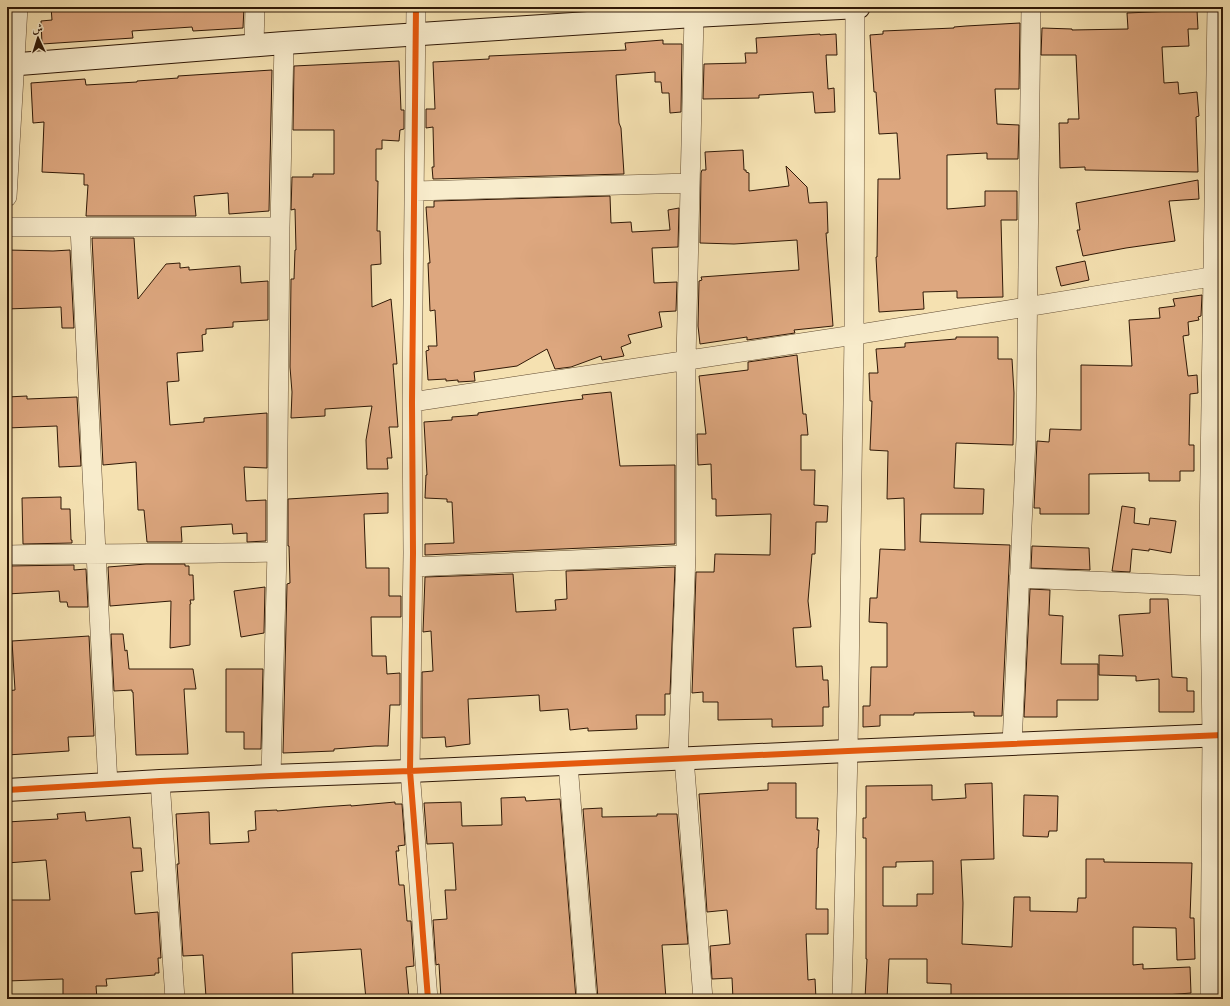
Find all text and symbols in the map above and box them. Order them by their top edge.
north arrow [18,18,58,58]
text: ش [31,22,43,36]

